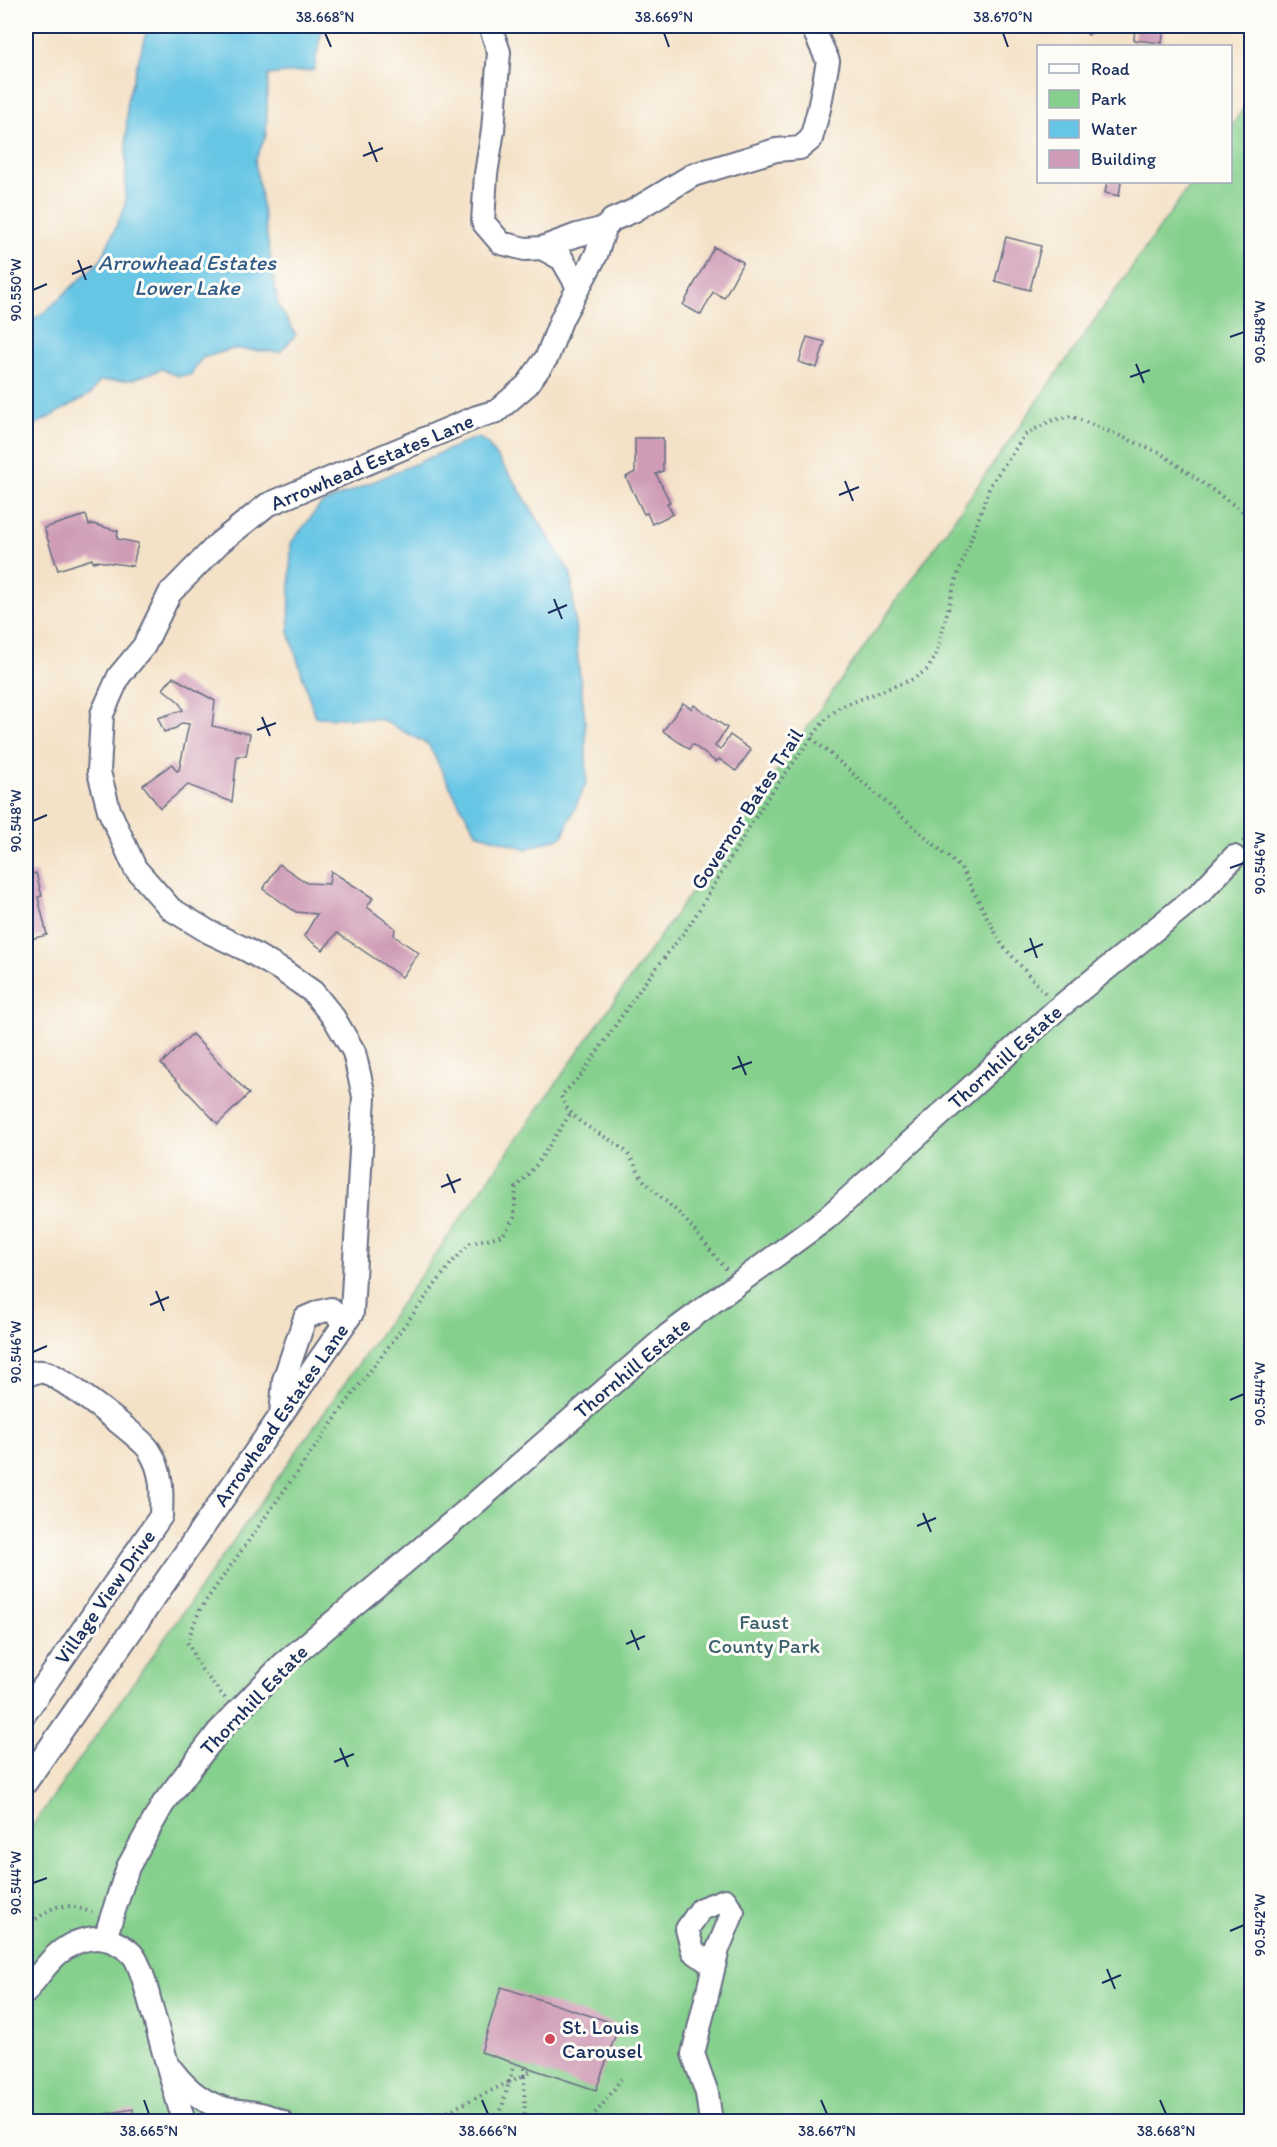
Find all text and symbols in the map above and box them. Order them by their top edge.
text: 38.668°N [296,8,354,26]
text: 38.669°N [635,8,693,26]
text: 38.670°N [973,8,1033,26]
legend [1037,45,1232,183]
text: Road [1091,58,1130,80]
text: Park [1091,88,1126,110]
text: Water [1091,118,1137,140]
text: Building [1091,148,1157,170]
water label: Arrowhead Estates Lower Lake [98,249,277,301]
text: 90.550°W [7,258,25,322]
text: 90.548°W [1251,300,1269,364]
street label: Arrowhead Estates Lane [267,407,477,516]
street label: Governor Bates Trail [685,723,808,894]
text: 90.548°W [7,789,25,853]
text: 90.546°W [1251,831,1269,894]
street label: Thornhill Estate [943,999,1067,1114]
street label: Thornhill Estate [568,1312,695,1424]
street label: Arrowhead Estates Lane [208,1318,353,1511]
text: 90.546°W [7,1320,25,1383]
text: 90.544°W [1251,1362,1269,1426]
street label: Village View Drive [49,1525,160,1669]
park label: Faust County Park [708,1609,820,1658]
street label: Thornhill Estate [194,1639,313,1760]
text: 90.544°W [7,1851,25,1915]
text: 90.542°W [1251,1893,1269,1956]
place label: St. Louis Carousel [562,2014,642,2063]
marker: St. Louis Carousel [543,2032,557,2046]
text: 38.665°N [120,2122,178,2140]
text: 38.666°N [459,2122,517,2140]
text: 38.667°N [798,2122,856,2140]
text: 38.668°N [1137,2122,1195,2140]

